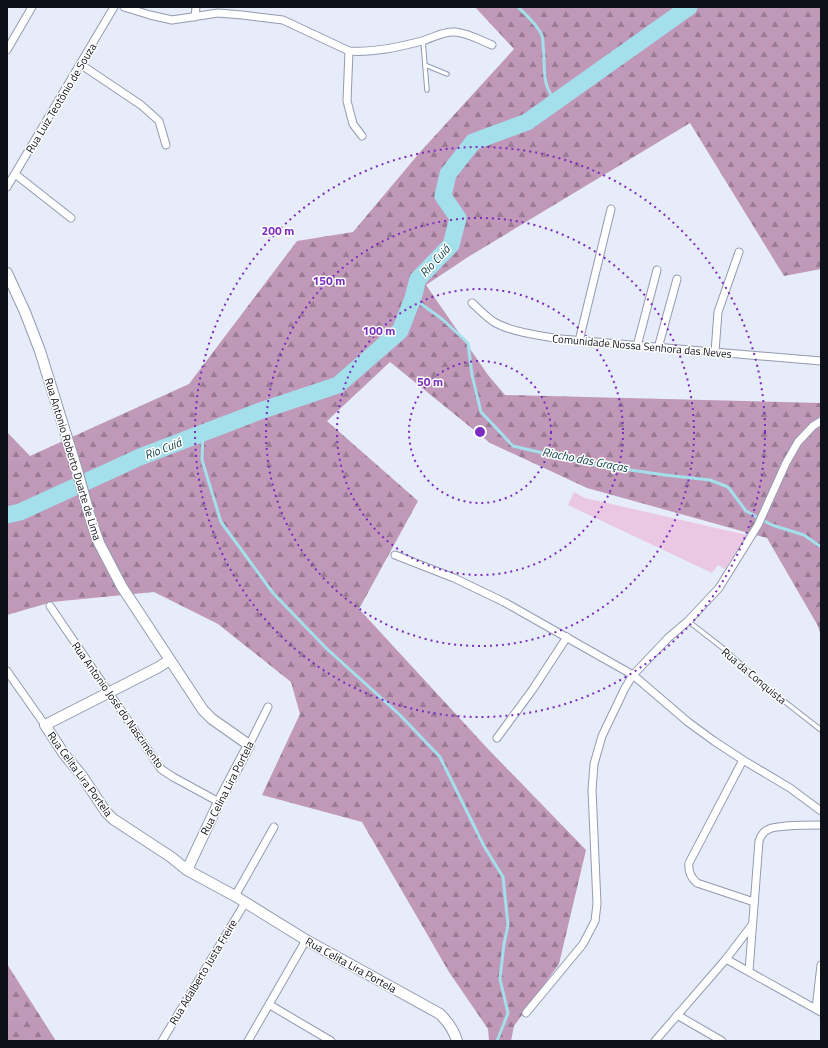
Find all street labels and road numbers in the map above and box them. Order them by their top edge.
street label: Rua Luiz Teotônio de Souza [22,40,100,156]
street label: Comunidade Nossa Senhora das Neves [552,330,732,362]
street label: Rua Antonio Roberto Duarte de Lima [41,376,106,543]
street label: Rua Antonio José do Nascimento [68,639,168,772]
street label: Rua da Conquista [718,644,790,708]
street label: Rua Celita Lira Portela [44,728,117,820]
street label: Rua Celina Lira Portela [196,738,258,838]
street label: Rua Adalberto Justa Freire [165,916,241,1028]
street label: Rua Celita Lira Portela [303,933,400,997]

